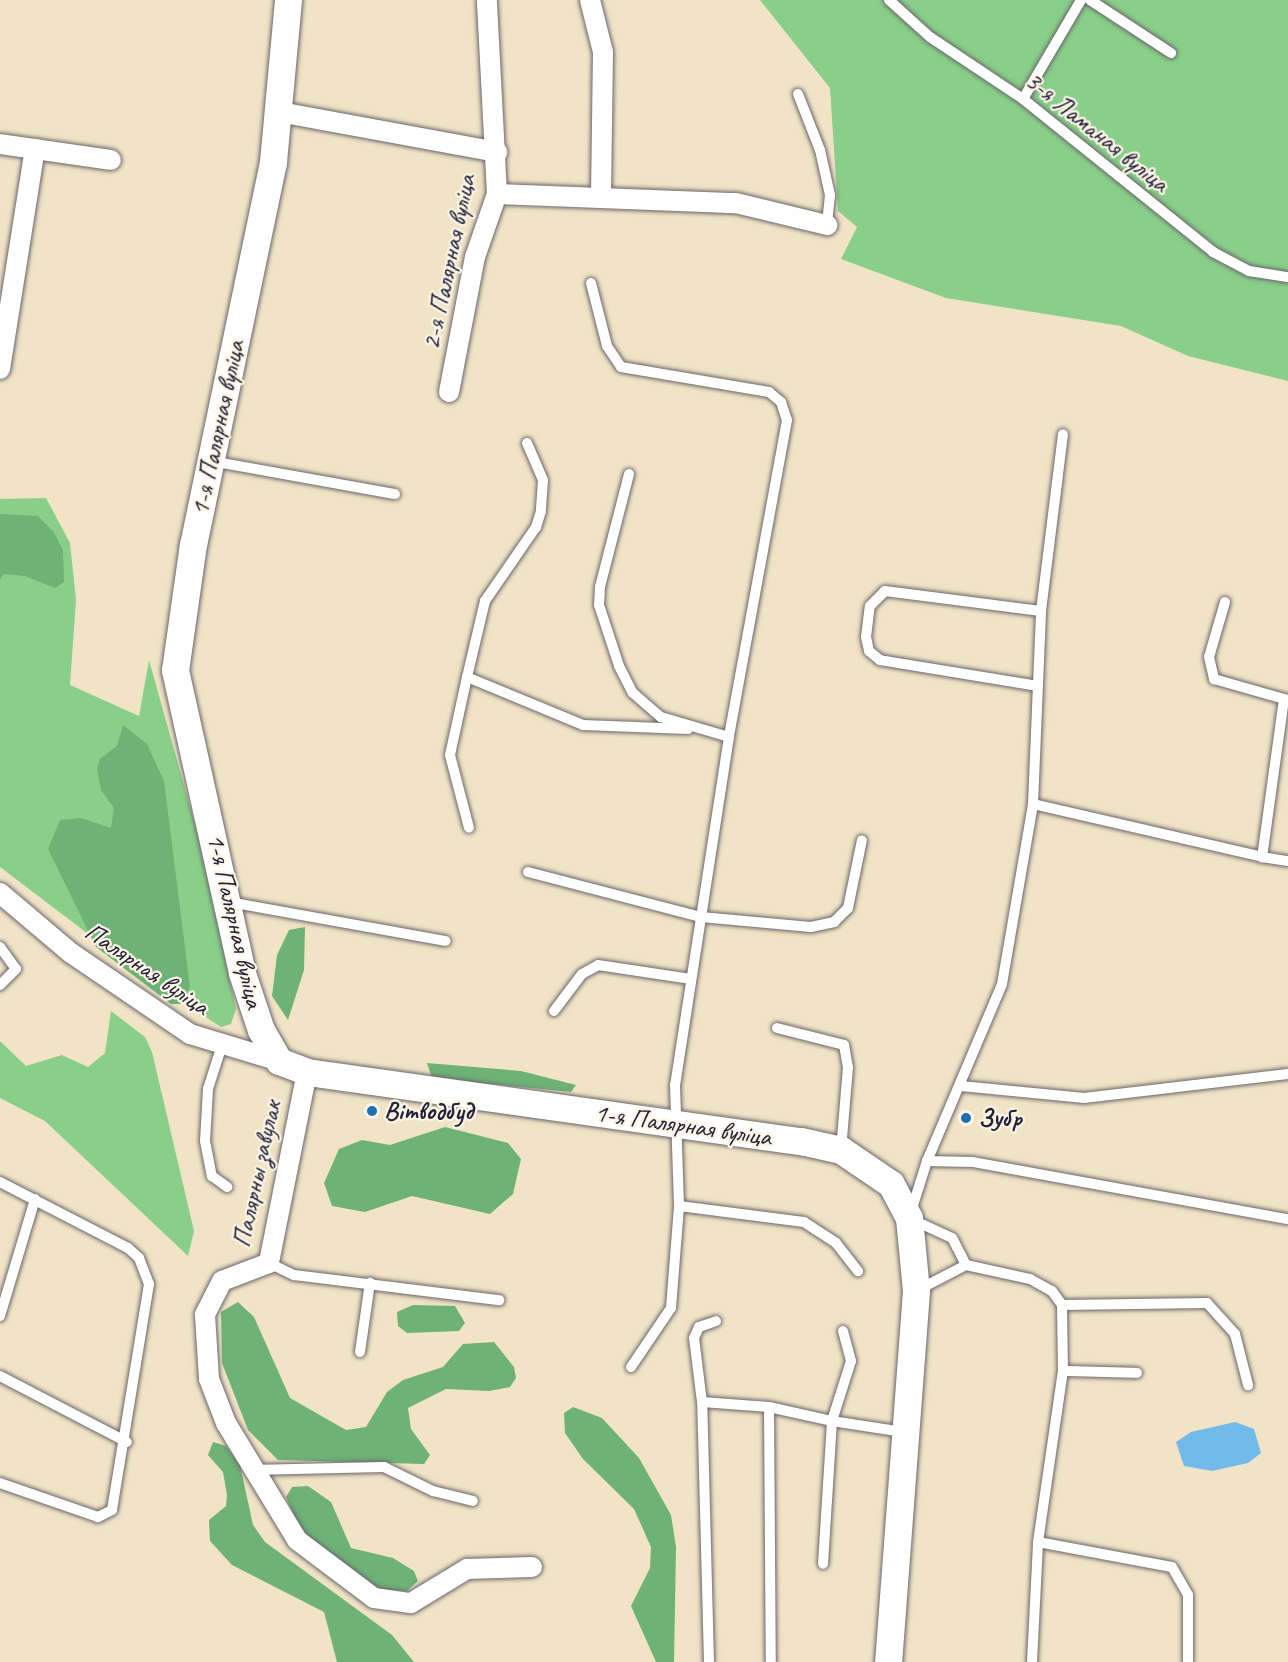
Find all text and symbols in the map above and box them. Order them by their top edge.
street label: 3-я Ламаная вуліца [1019,65,1175,199]
street label: 2-я Палярная вуліца [415,171,483,353]
street label: 1-я Палярная вуліца [184,337,252,519]
street label: 1-я Палярная вуліца [200,830,270,1012]
street label: Палярная вуліца [79,916,215,1022]
place label: Вітводбуд [384,1095,473,1127]
street label: 1-я Палярная вуліца [592,1097,774,1153]
street label: Палярны завулак [226,1098,288,1250]
place label: Зубр [978,1102,1022,1134]
marker: Вітводбуд [365,1104,379,1118]
marker: Зубр [959,1111,973,1125]

